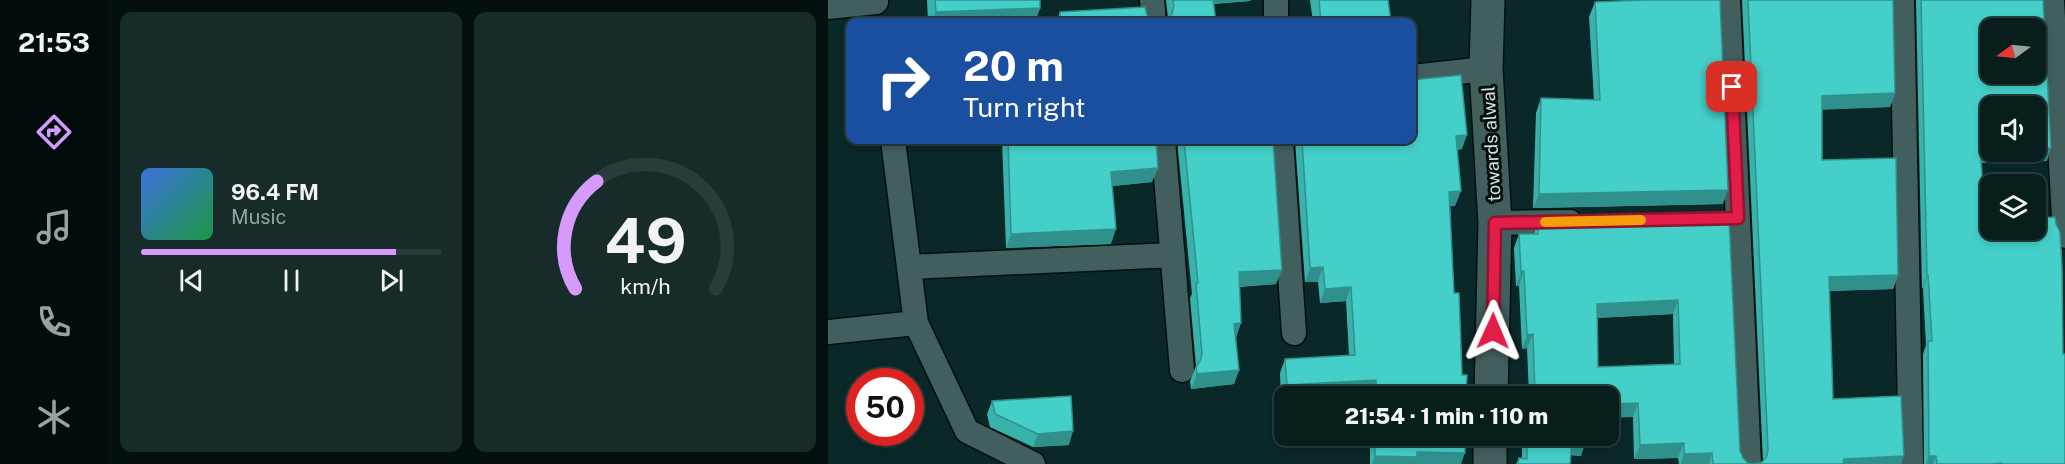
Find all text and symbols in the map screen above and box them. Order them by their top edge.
north arrow [1980,18,2046,84]
map controls [1980,18,2046,240]
text: 21:53 [18,26,90,58]
text: 20 m [963,41,1064,90]
icon: right [864,42,942,120]
pin [1706,61,1757,112]
icon: arrive [1715,70,1748,103]
street label: towards alwal [1477,86,1505,202]
text: Turn right [963,91,1086,123]
button: sound [1980,96,2046,162]
icon: directions [33,111,75,153]
button: layers [1980,174,2046,240]
text: 96.4 FM [231,179,319,205]
text: 49 [604,204,686,277]
text: Music [231,205,286,229]
icon: music [33,206,75,248]
icon: previous [175,264,208,297]
icon: pause [275,264,308,297]
icon: next [375,264,408,297]
text: km/h [620,274,670,299]
position arrow [1461,299,1525,363]
icon: phone [33,301,75,343]
speed limit sign: 50 [846,368,924,446]
icon: climate [33,396,75,438]
text: 21:54 · 1 min · 110 m [1345,403,1548,429]

